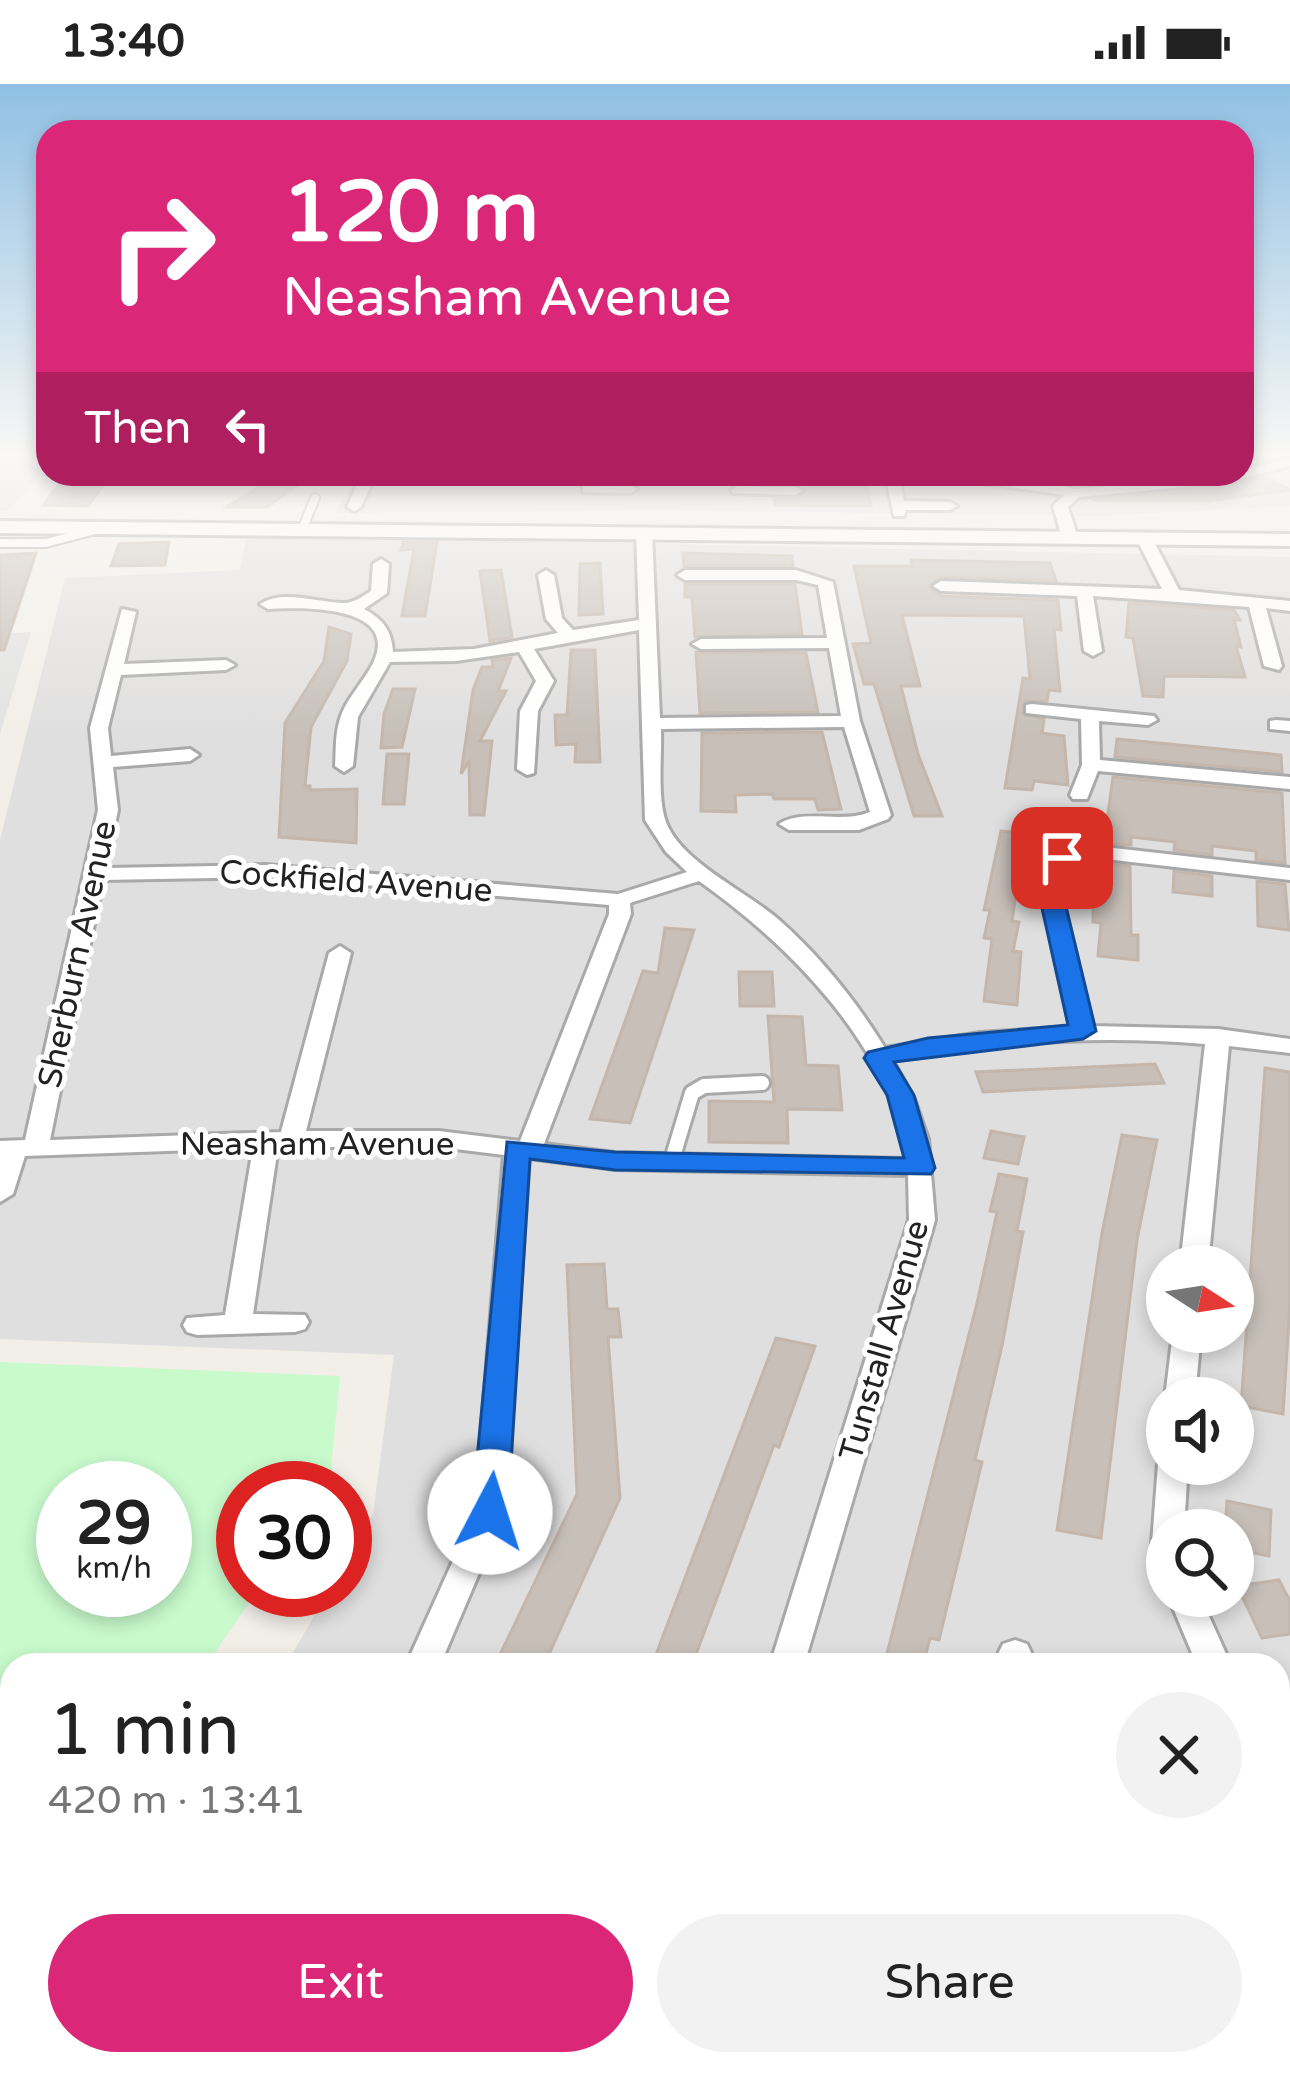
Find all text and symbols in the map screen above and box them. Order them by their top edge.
text: 13:40 [60,15,185,69]
text: 120 m [282,163,539,264]
icon: right [84,168,240,324]
text: Neasham Avenue [282,265,732,330]
icon: left [215,396,281,462]
text: Then [84,402,191,456]
pin [1011,807,1113,909]
street label: Sherburn Avenue [30,817,125,1091]
icon: arrive [1029,825,1095,891]
street label: Cockfield Avenue [218,853,494,910]
street label: Neasham Avenue [180,1125,454,1164]
street label: Tunstall Avenue [831,1216,937,1465]
north arrow [1146,1245,1254,1353]
map controls [1146,1245,1254,1617]
button: sound [1146,1377,1254,1485]
position arrow [427,1449,553,1575]
speed limit sign: 30 [216,1461,372,1617]
text: 29 [76,1488,152,1560]
button: search [1146,1509,1254,1617]
text: km/h [76,1550,152,1587]
text: 1 min [48,1688,240,1775]
button: close [1116,1692,1242,1818]
text: 420 m · 13:41 [48,1777,306,1824]
button: Exit [48,1914,633,2052]
button: Share [657,1914,1242,2052]

